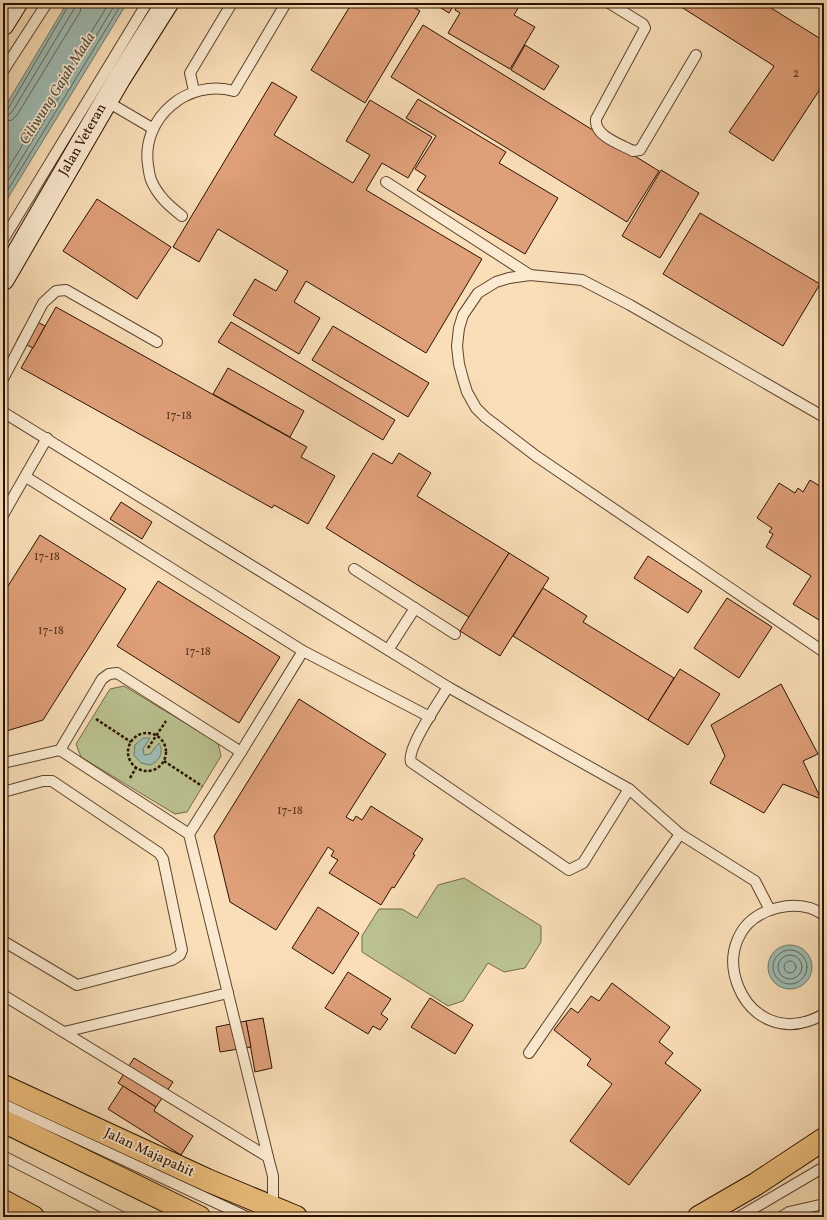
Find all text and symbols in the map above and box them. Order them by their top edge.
water label: Ciliwung Gajah Mada [15,29,101,149]
house number: 2 [793,66,799,82]
street label: Jalan Veteran [55,100,111,180]
house number: 17-18 [166,408,192,424]
house number: 17-18 [34,549,60,565]
house number: 17-18 [38,623,64,639]
house number: 17-18 [185,644,211,660]
house number: 17-18 [277,803,303,819]
street label: Jalan Majapahit [101,1124,197,1182]

